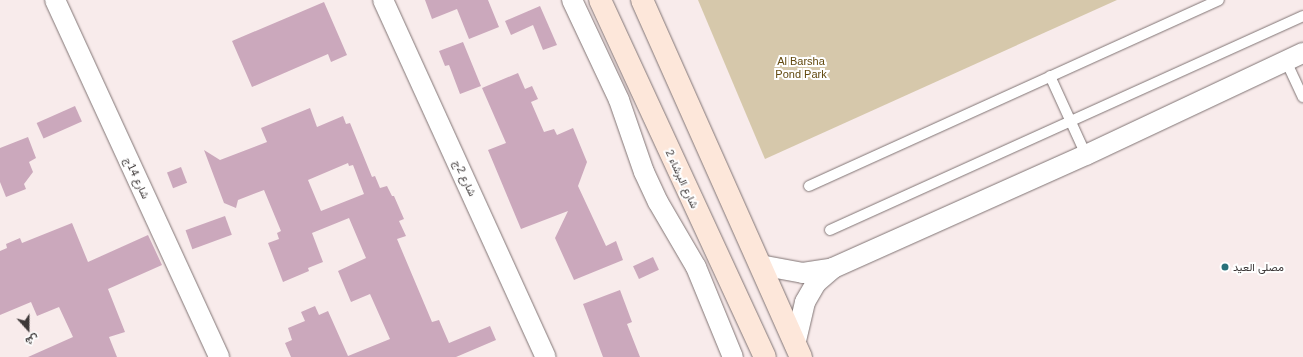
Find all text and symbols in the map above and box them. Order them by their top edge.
park label: Al Barsha Pond Park [775,55,827,81]
street label: شارع البرشاء 2 [663,148,701,210]
street label: شارع 14ج [122,155,152,201]
street label: شارع 2ج [451,158,479,198]
place label: مصلى العيد [1233,260,1284,274]
marker: مصلى العيد [1220,262,1230,272]
north arrow [8,309,48,349]
text: ش [24,332,41,348]

